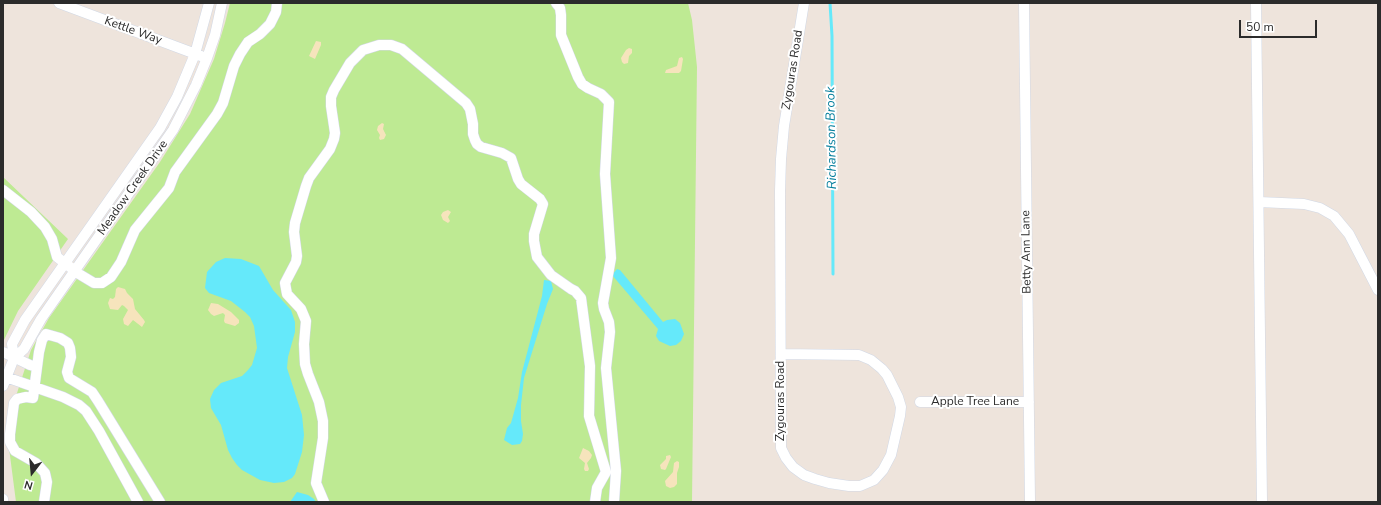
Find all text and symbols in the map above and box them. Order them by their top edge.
scale bar [1241,12,1319,38]
street label: Kettle Way [102,14,164,48]
text: 50 m [1246,19,1274,35]
street label: Zygouras Road [780,29,806,111]
water label: Richardson Brook [823,87,841,189]
street label: Meadow Creek Drive [95,138,171,238]
street label: Betty Ann Lane [1019,210,1035,294]
street label: Zygouras Road [774,361,788,441]
street label: Apple Tree Lane [931,395,1019,409]
north arrow [12,453,52,493]
text: N [23,477,35,493]

